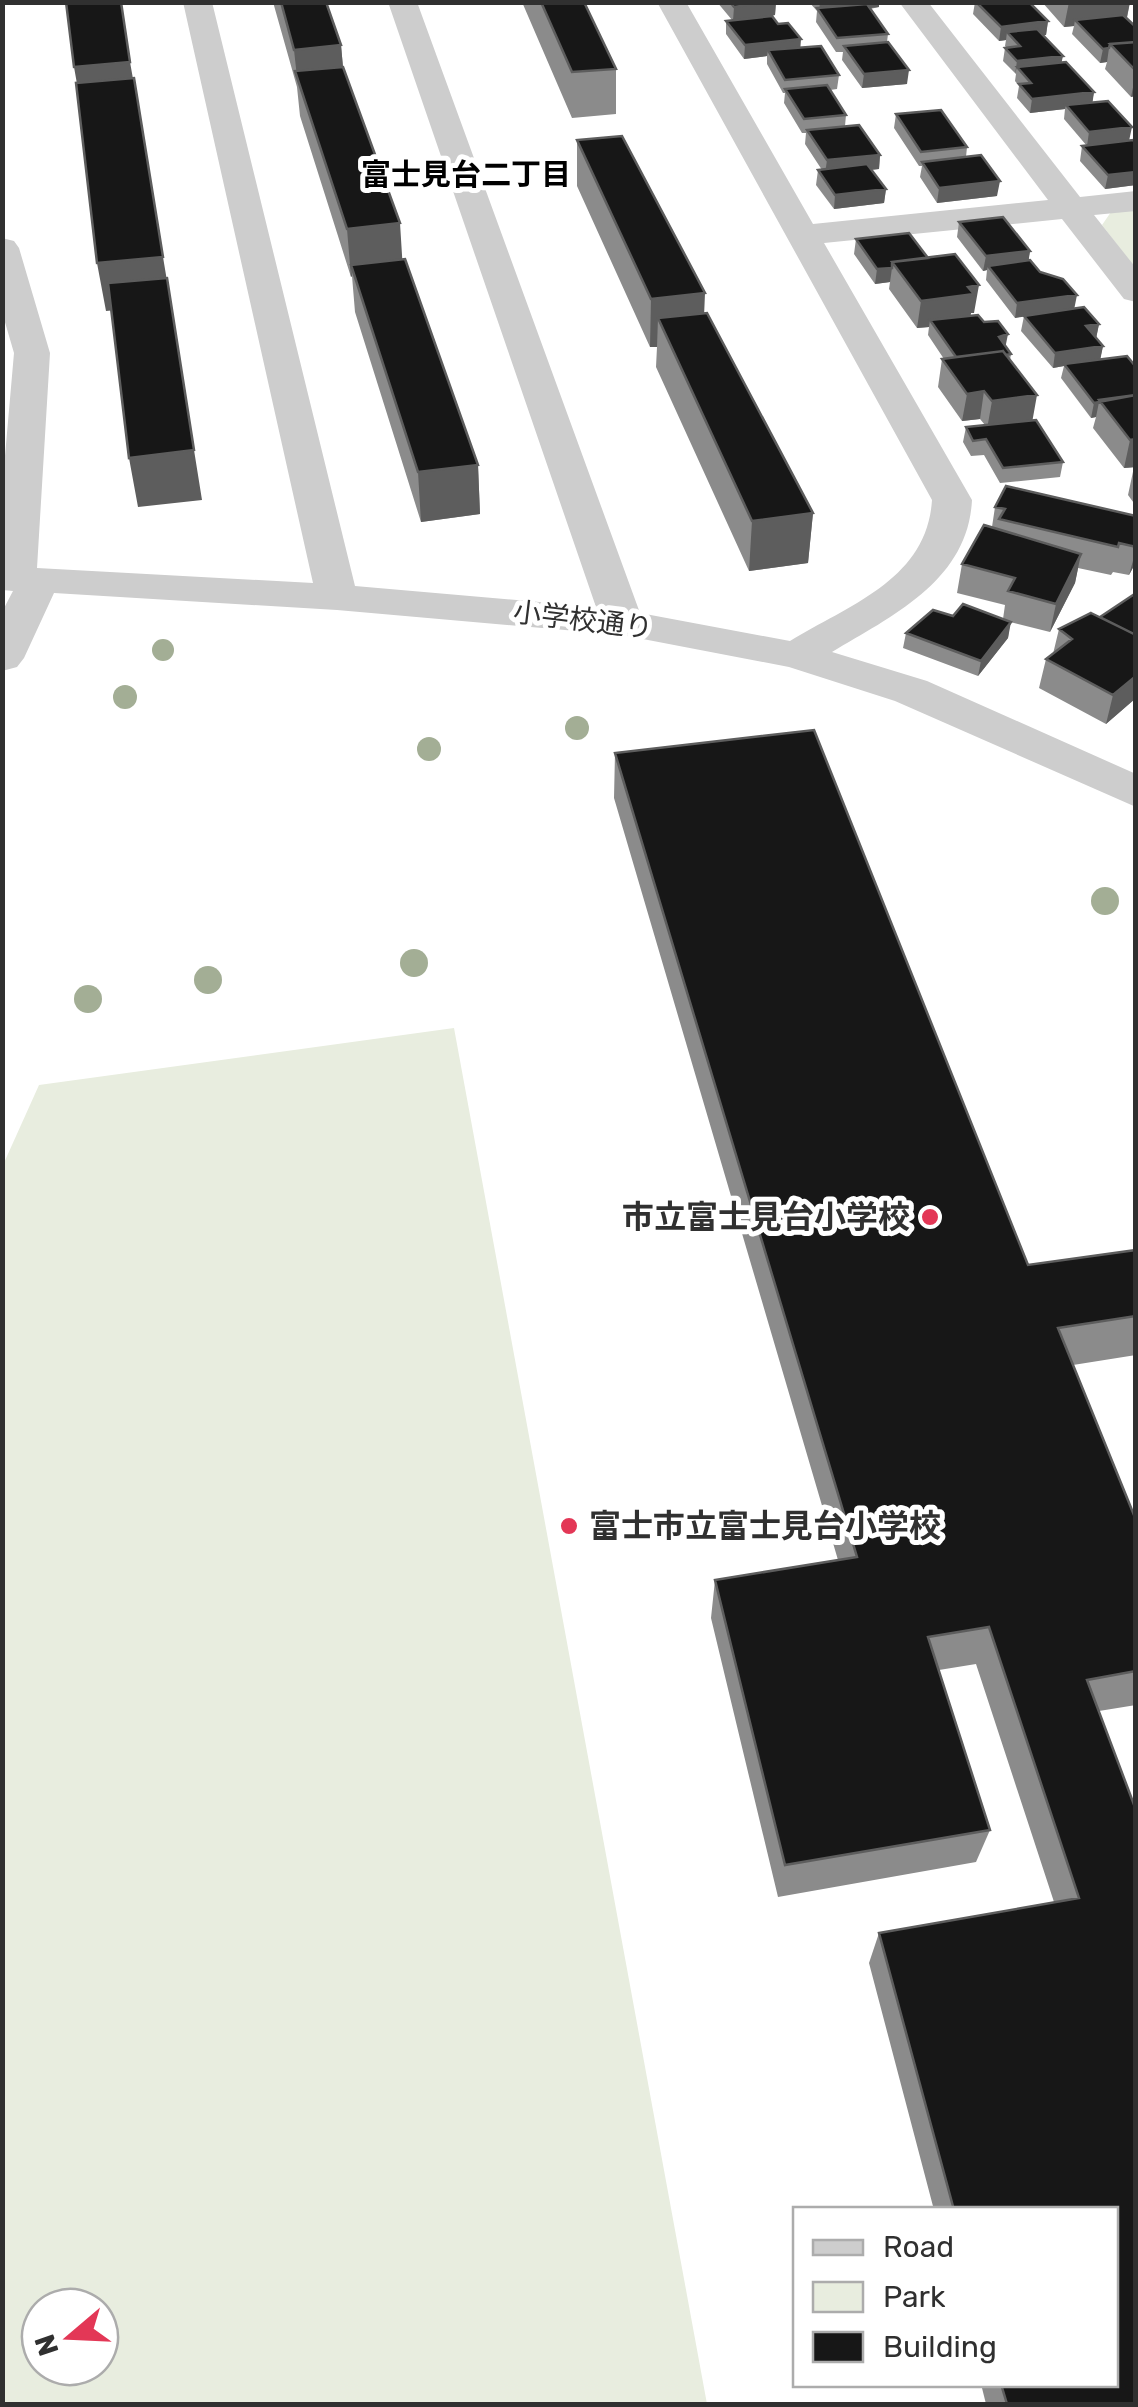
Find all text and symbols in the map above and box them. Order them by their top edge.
district label: 富士見台二丁目 [361,157,571,193]
street label: 小学校通り [512,595,654,645]
place label: 市立富士見台小学校 [622,1198,910,1236]
marker: 市立富士見台小学校 [919,1206,941,1228]
place label: 富士市立富士見台小学校 [589,1507,941,1545]
marker: 富士市立富士見台小学校 [558,1515,580,1537]
legend [793,2207,1118,2387]
text: Road [883,2229,954,2265]
text: Park [883,2279,946,2315]
north arrow [20,2287,120,2387]
text: Building [883,2329,997,2365]
text: N [28,2330,66,2360]

